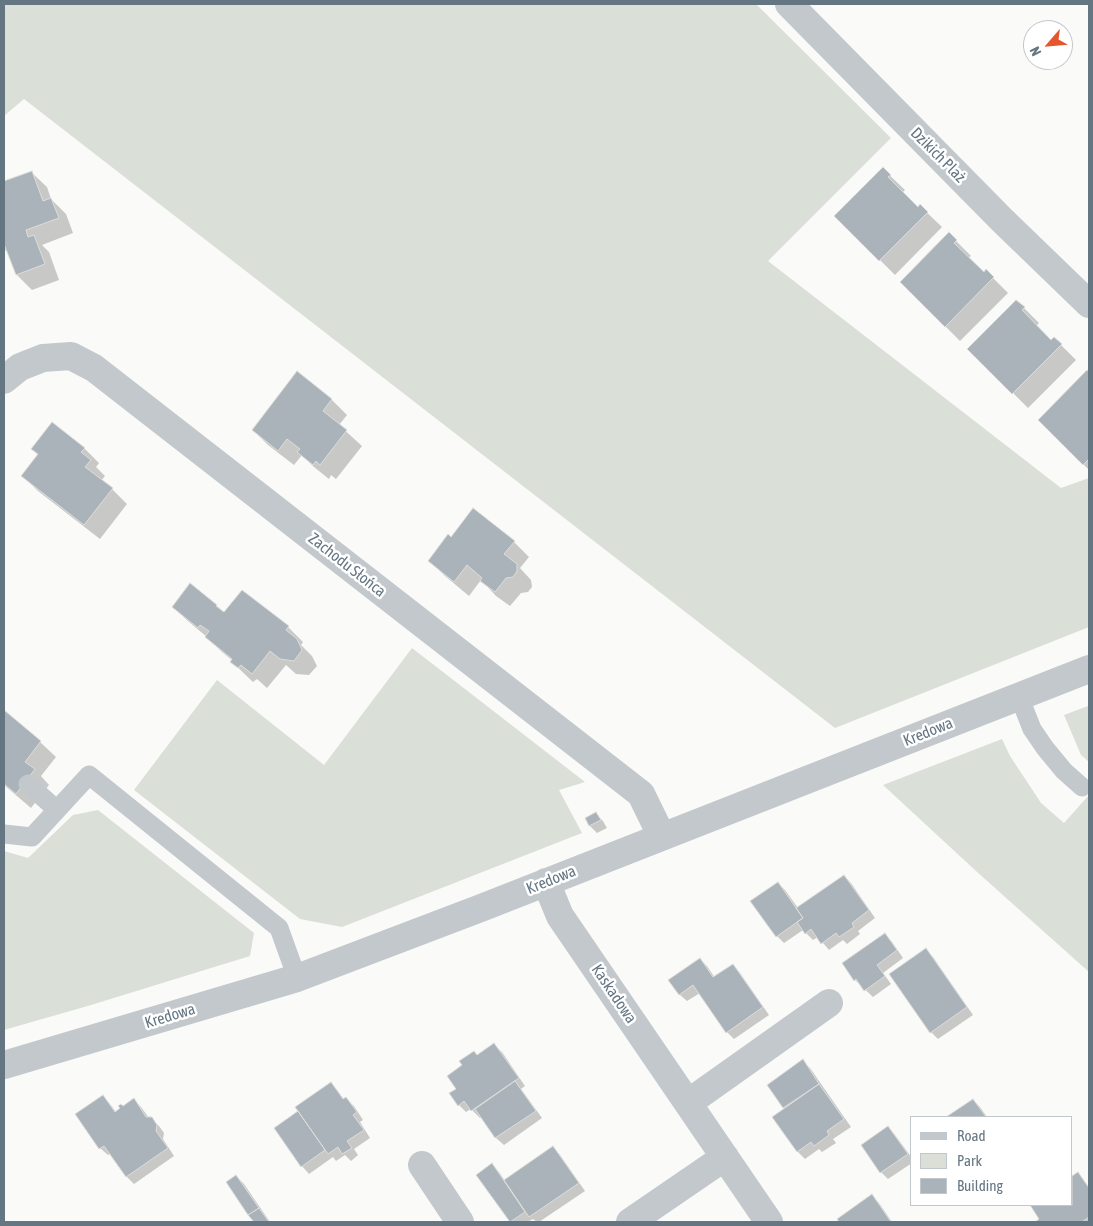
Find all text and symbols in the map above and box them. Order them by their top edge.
north arrow [1023,20,1073,70]
text: N [1027,44,1045,59]
street label: Dzikich Plaż [907,124,969,186]
street label: Zachodu Słońca [305,529,389,601]
street label: Kredowa [901,713,955,751]
street label: Kredowa [524,861,578,899]
street label: Kaskadowa [587,961,641,1027]
street label: Kredowa [143,999,197,1033]
legend [910,1116,1073,1206]
text: Road [957,1127,986,1144]
text: Park [957,1152,982,1169]
text: Building [957,1177,1003,1194]

